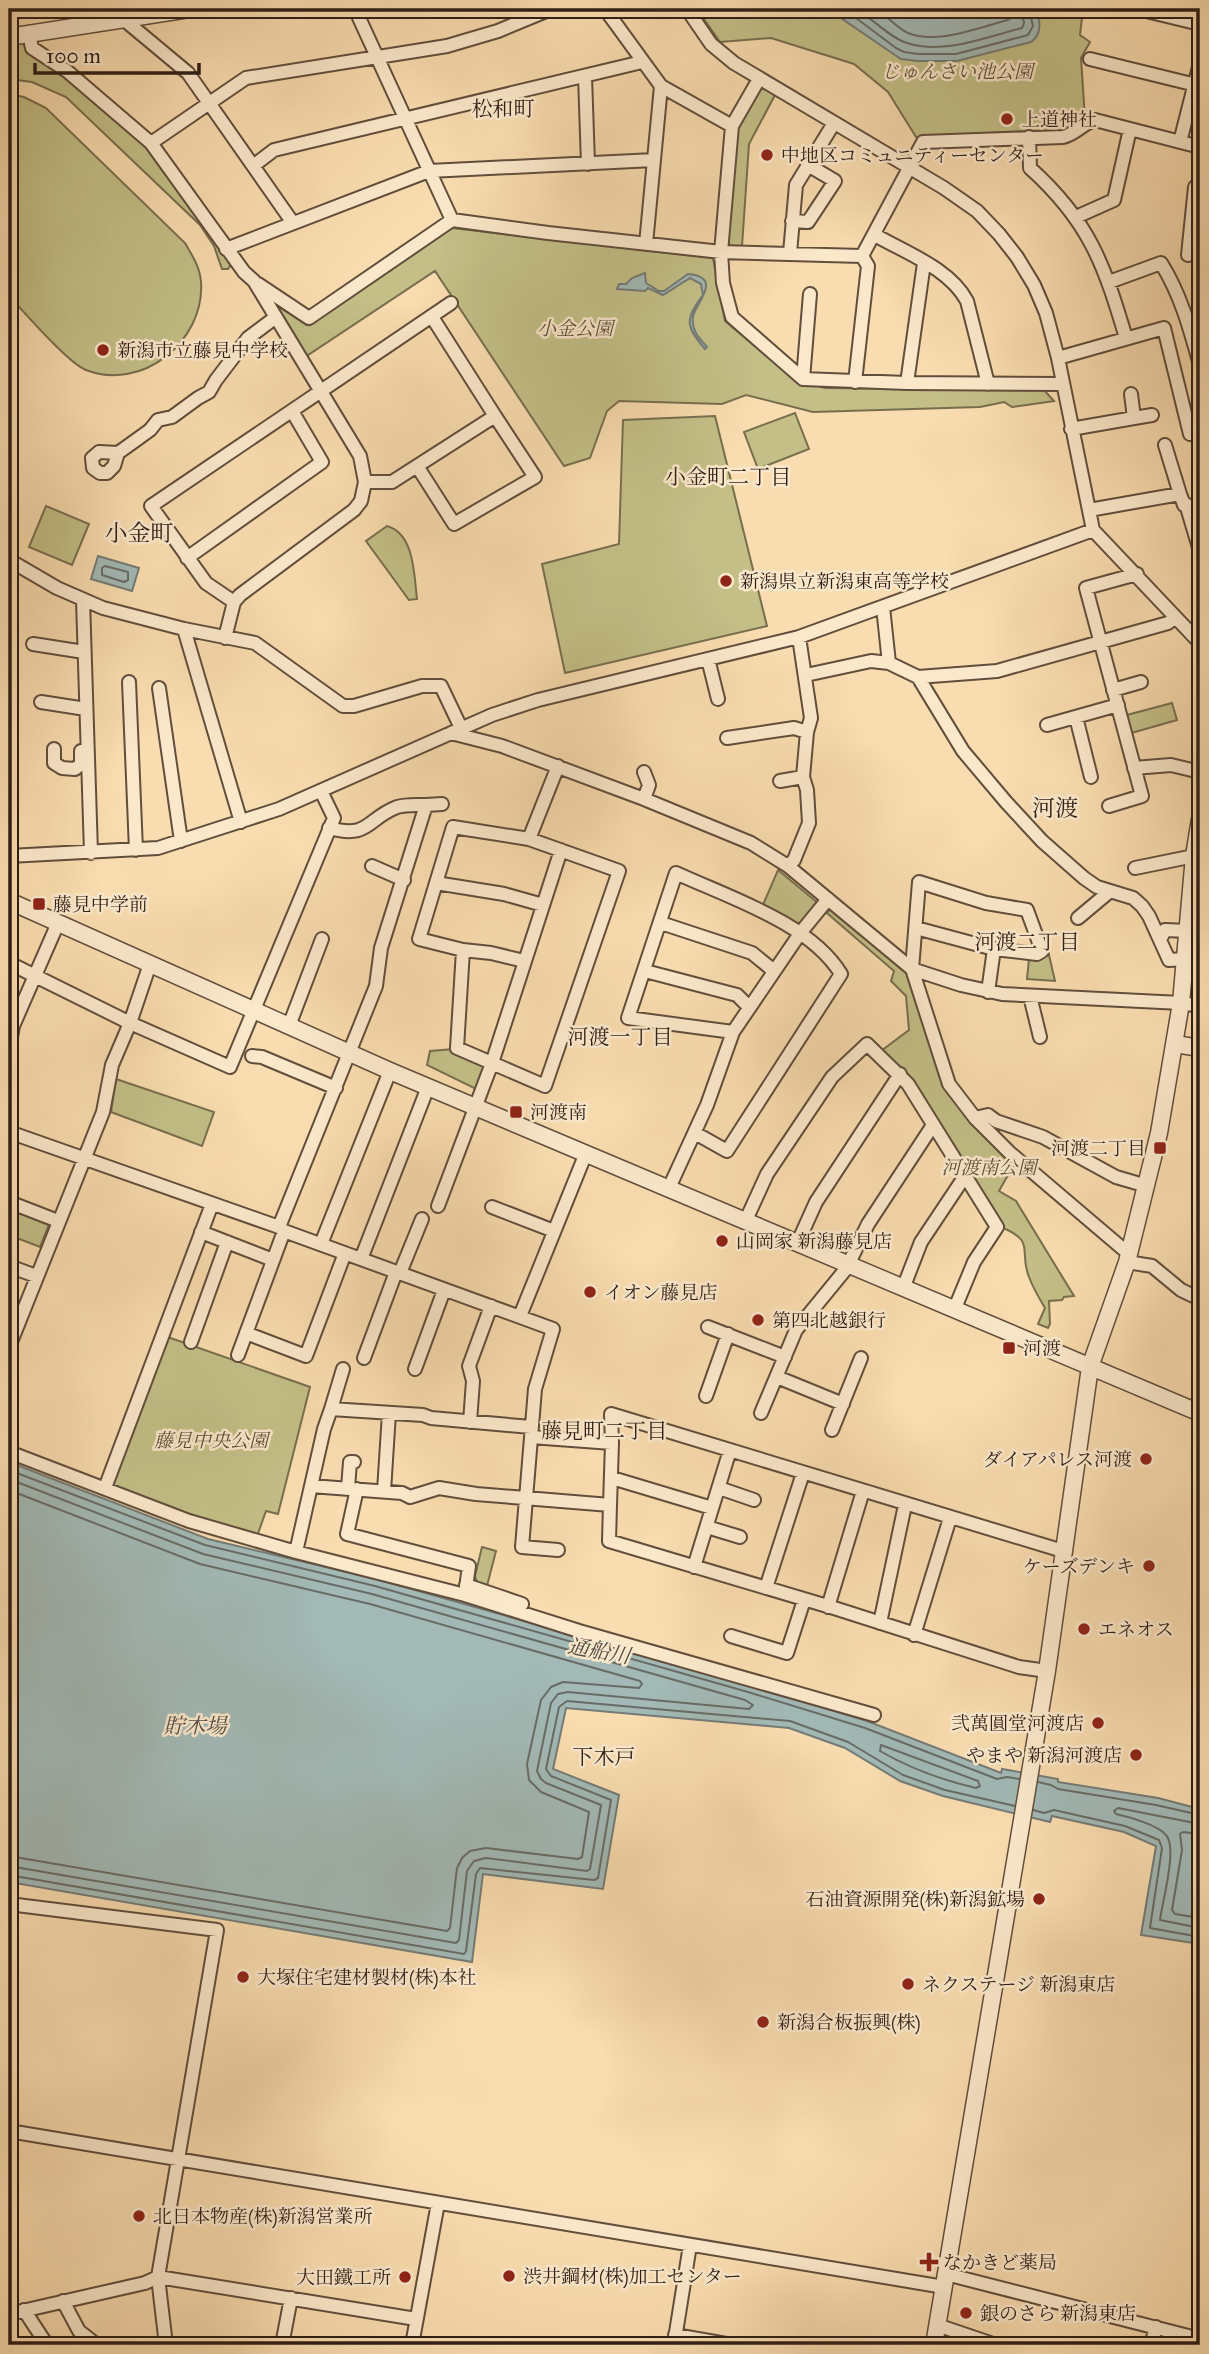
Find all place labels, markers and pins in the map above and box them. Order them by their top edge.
place label: 上道神社 [1021,108,1097,131]
marker: 上道神社 [999,111,1015,127]
place label: 中地区コミュニティーセンター [781,144,1044,167]
marker: 中地区コミュニティーセンター [759,147,775,163]
place label: 新潟市立藤見中学校 [117,339,288,362]
marker: 新潟市立藤見中学校 [95,342,111,358]
place label: 新潟県立新潟東高等学校 [740,570,949,593]
marker: 新潟県立新潟東高等学校 [718,573,734,589]
place label: 藤見中学前 [53,893,148,916]
marker: 藤見中学前 [31,896,47,912]
place label: 河渡南 [530,1101,587,1124]
marker: 河渡南 [508,1104,524,1120]
place label: 河渡二丁目 [1051,1137,1146,1160]
marker: 河渡二丁目 [1152,1140,1168,1156]
place label: 山岡家 新潟藤見店 [736,1230,892,1253]
marker: 山岡家 新潟藤見店 [714,1233,730,1249]
place label: イオン藤見店 [604,1281,717,1304]
marker: イオン藤見店 [582,1284,598,1300]
place label: 第四北越銀行 [772,1309,886,1332]
marker: 第四北越銀行 [750,1312,766,1328]
place label: 河渡 [1023,1337,1061,1360]
marker: 河渡 [1001,1340,1017,1356]
place label: ダイアパレス河渡 [983,1448,1132,1471]
marker: ダイアパレス河渡 [1138,1451,1154,1467]
place label: ケーズデンキ [1023,1555,1135,1578]
marker: ケーズデンキ [1141,1558,1157,1574]
place label: エネオス [1098,1618,1174,1641]
marker: エネオス [1076,1621,1092,1637]
place label: 弐萬圓堂河渡店 [951,1712,1084,1735]
marker: 弐萬圓堂河渡店 [1090,1715,1106,1731]
place label: やまや 新潟河渡店 [966,1744,1122,1767]
marker: やまや 新潟河渡店 [1128,1747,1144,1763]
place label: 石油資源開発(株)新潟鉱場 [805,1888,1025,1912]
marker: 石油資源開発(株)新潟鉱場 [1031,1891,1047,1907]
place label: 大塚住宅建材製材(株)本社 [257,1966,477,1990]
marker: 大塚住宅建材製材(株)本社 [235,1969,251,1985]
place label: ネクステージ 新潟東店 [922,1973,1115,1996]
marker: ネクステージ 新潟東店 [900,1976,916,1992]
place label: 新潟合板振興(株) [777,2011,921,2035]
marker: 新潟合板振興(株) [755,2014,771,2030]
place label: 北日本物産(株)新潟営業所 [153,2205,373,2229]
marker: 北日本物産(株)新潟営業所 [131,2208,147,2224]
place label: なかきど薬局 [943,2251,1057,2274]
marker: なかきど薬局 [921,2254,937,2270]
place label: 渋井鋼材(株)加工センター [523,2265,742,2289]
place label: 大田鐵工所 [296,2266,391,2289]
marker: 渋井鋼材(株)加工センター [501,2268,517,2284]
marker: 大田鐵工所 [397,2269,413,2285]
place label: 銀のさら 新潟東店 [980,2302,1136,2325]
marker: 銀のさら 新潟東店 [958,2305,974,2321]

